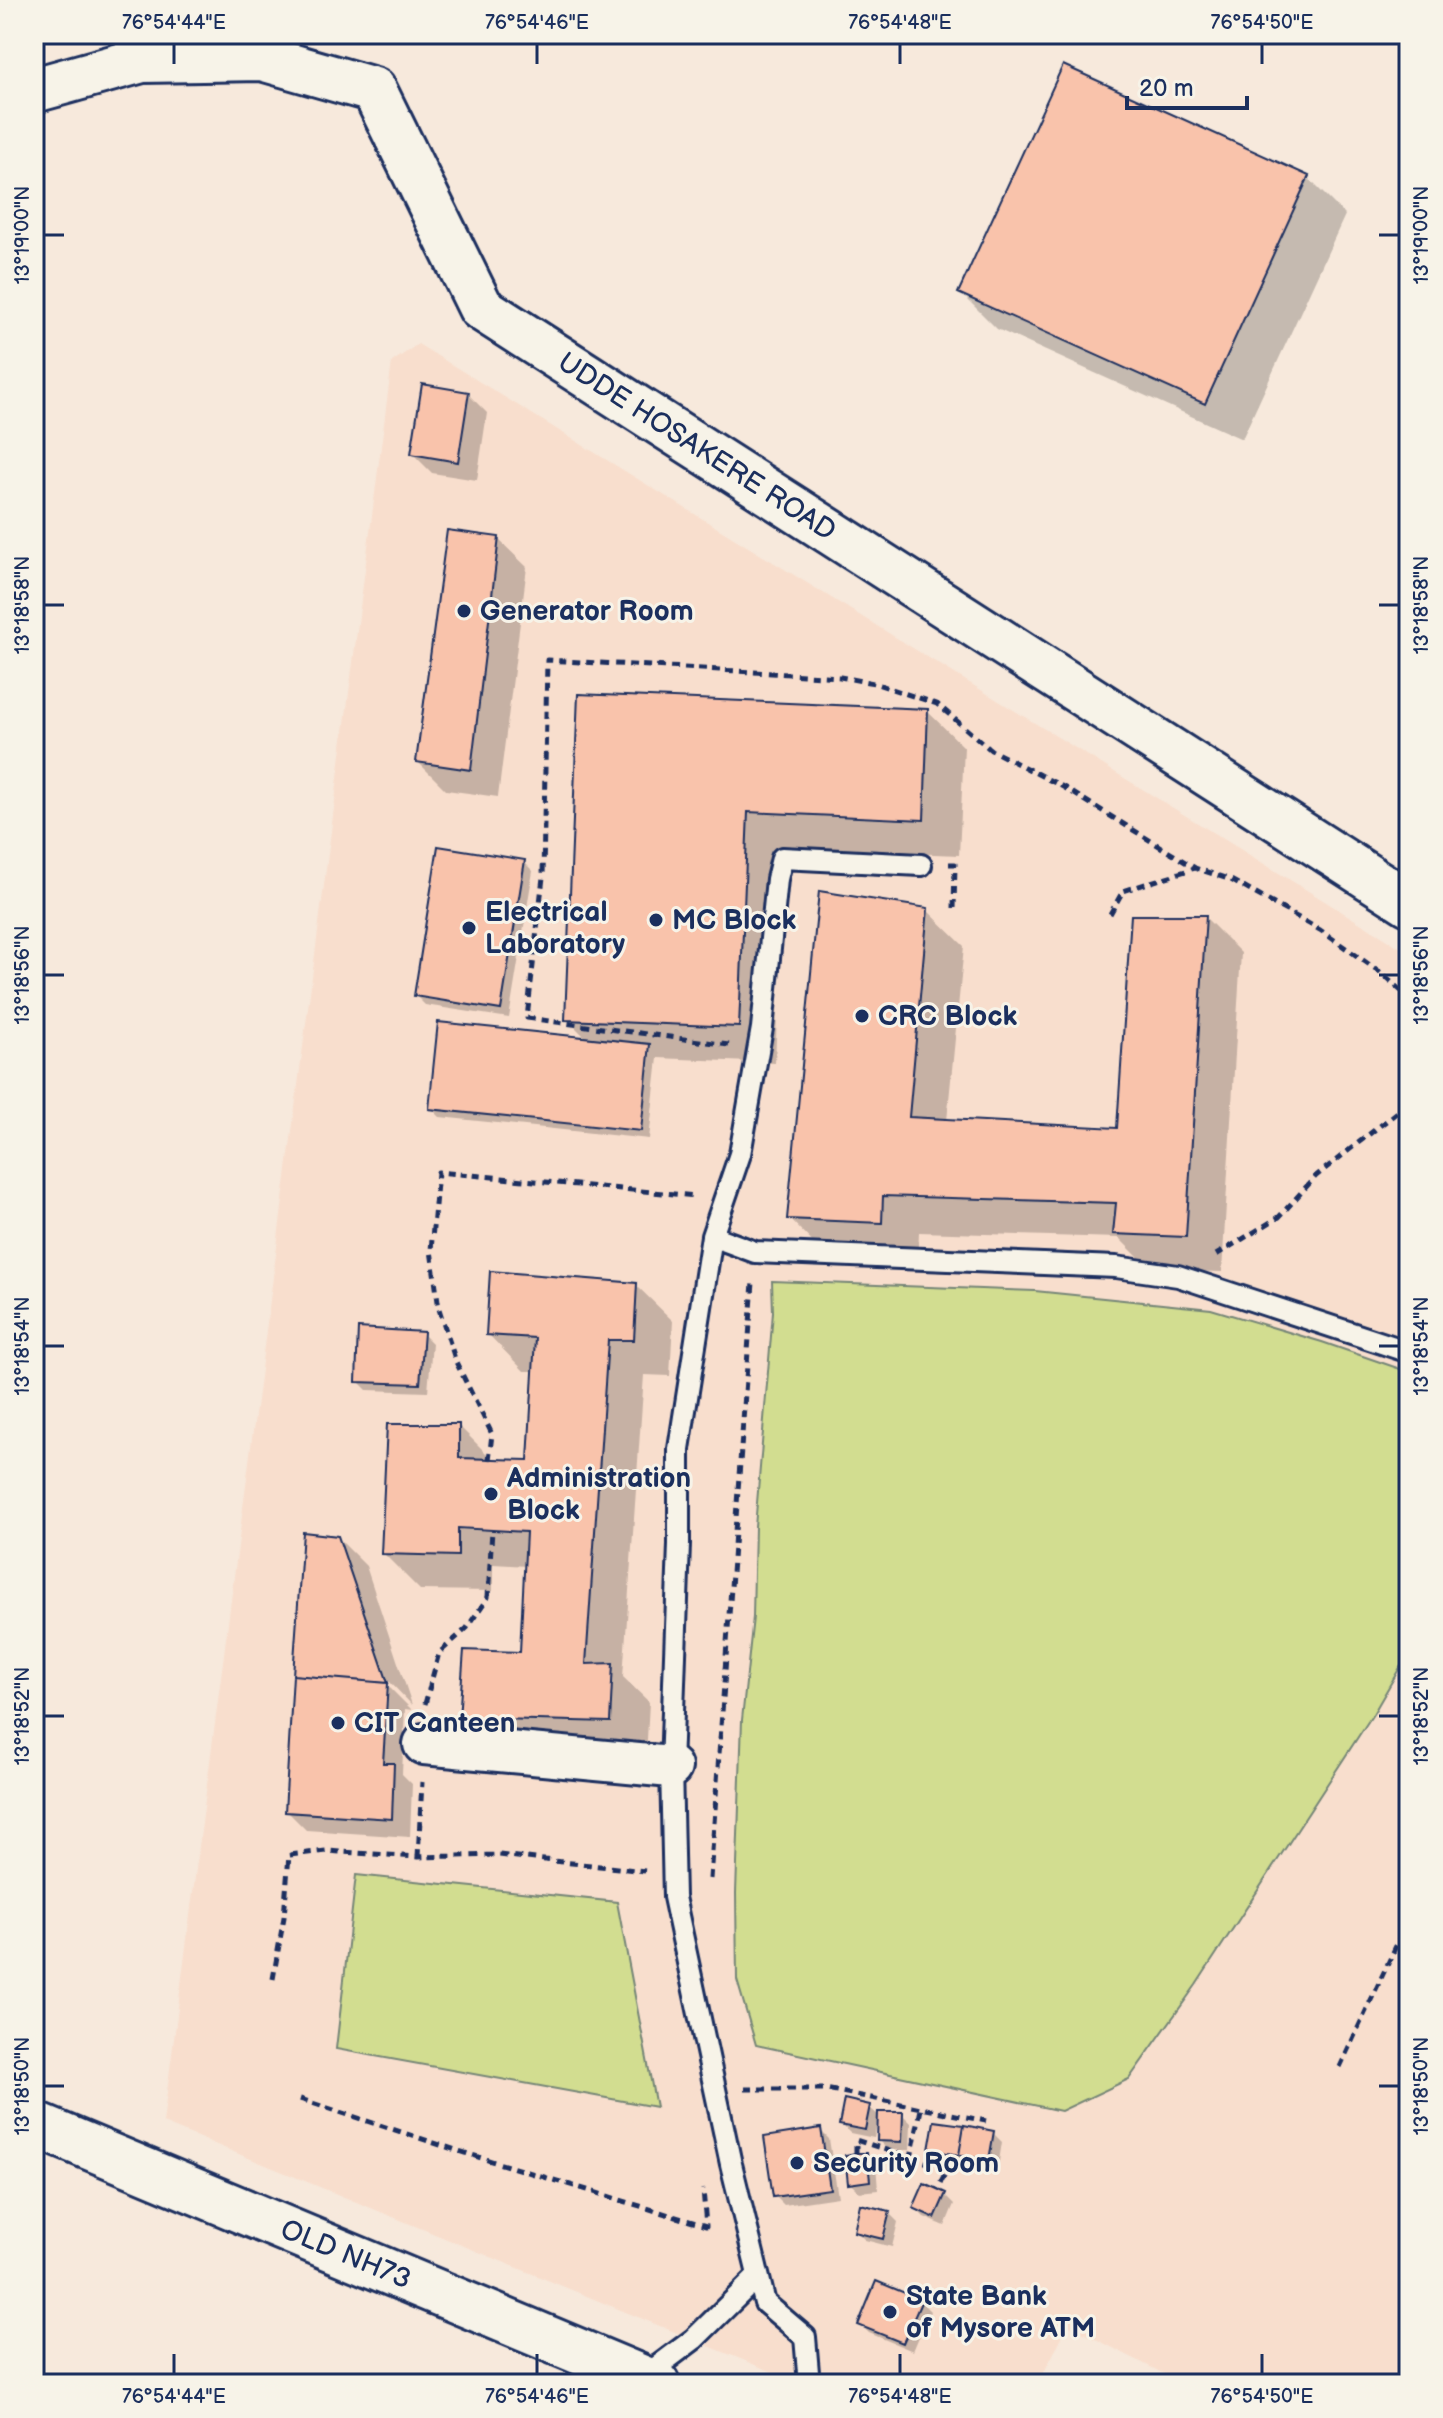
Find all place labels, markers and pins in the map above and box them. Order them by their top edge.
place label: Generator Room [480,595,694,628]
marker: Generator Room [455,602,473,620]
place label: Electrical Laboratory [485,896,625,961]
place label: MC Block [672,904,797,937]
marker: MC Block [647,911,665,929]
marker: Electrical Laboratory [460,919,478,937]
place label: CRC Block [878,1000,1018,1033]
marker: CRC Block [853,1007,871,1025]
place label: Administration Block [506,1462,691,1527]
marker: Administration Block [482,1485,500,1503]
place label: CIT Canteen [354,1707,515,1740]
marker: CIT Canteen [329,1714,347,1732]
place label: Security Room [813,2147,999,2180]
marker: Security Room [788,2154,806,2172]
place label: State Bank of Mysore ATM [906,2280,1095,2345]
marker: State Bank of Mysore ATM [881,2303,899,2321]

